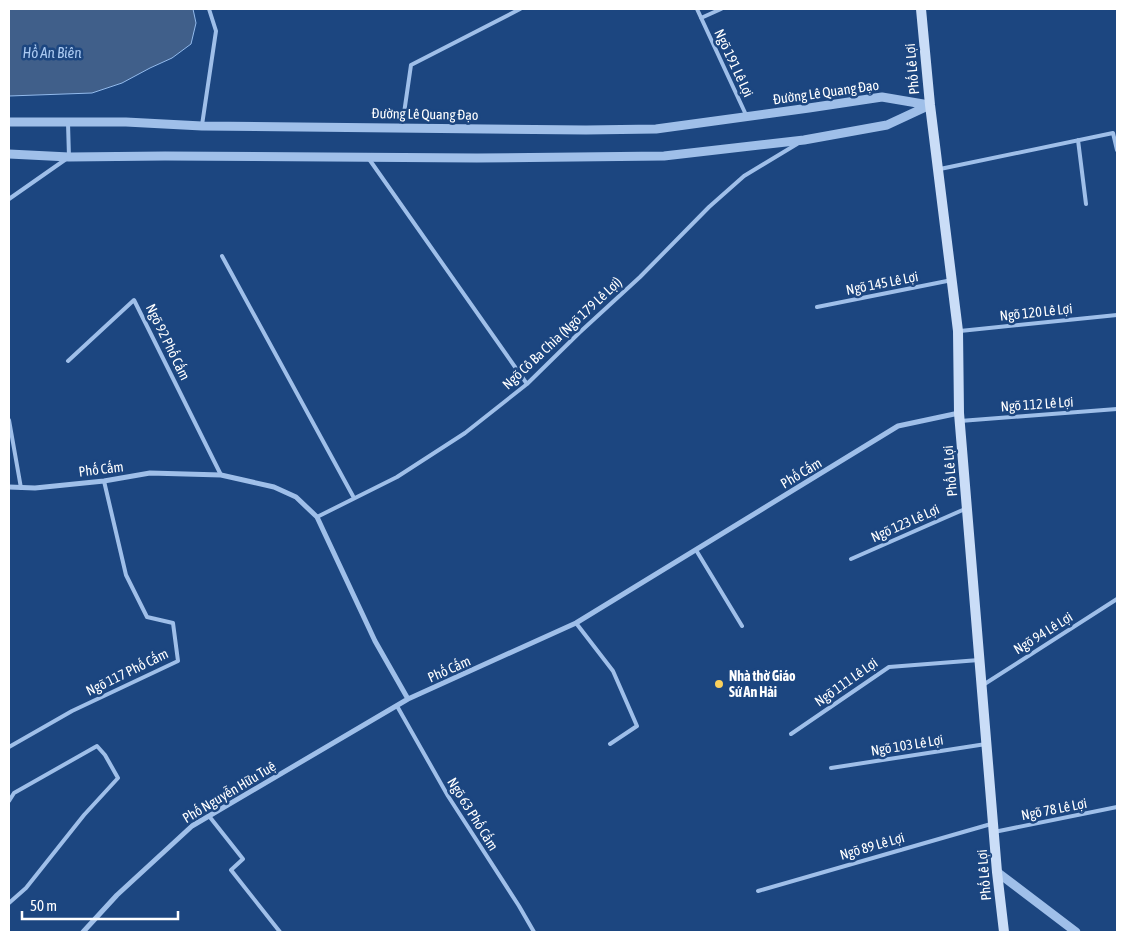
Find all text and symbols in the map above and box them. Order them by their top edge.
street label: Ngõ 191 Lê Lợi [711,27,757,99]
street label: Phố Lê Lợi [901,43,922,95]
water label: Hồ An Biên [22,44,82,61]
street label: Đường Lê Quang Đạo [772,77,880,107]
street label: Đường Lê Quang Đạo [372,105,478,123]
street label: Ngõ 145 Lê Lợi [845,268,919,298]
street label: Ngõ Cô Ba Chìa (Ngõ 179 Lê Lợi) [499,274,625,392]
street label: Ngõ 120 Lê Lợi [999,300,1073,324]
street label: Ngõ 92 Phố Cấm [143,301,194,383]
street label: Ngõ 112 Lê Lợi [1000,393,1074,415]
street label: Phố Lê Lợi [939,445,960,497]
street label: Phố Cấm [777,454,824,491]
street label: Phố Cấm [78,457,124,480]
street label: Ngõ 123 Lê Lợi [868,501,942,545]
street label: Ngõ 94 Lê Lợi [1011,609,1075,657]
street label: Ngõ 117 Phố Cấm [83,644,171,699]
street label: Phố Cấm [425,652,473,685]
street label: Ngõ 111 Lê Lợi [811,654,881,710]
place label: Nhà thờ Giáo Sứ An Hải [729,668,796,700]
marker: Nhà thờ Giáo Sứ An Hải [713,678,725,690]
street label: Ngõ 103 Lê Lợi [870,731,944,759]
street label: Phố Nguyễn Hữu Tuệ [179,757,279,826]
street label: Ngõ 63 Phố Cấm [444,774,503,853]
street label: Ngõ 78 Lê Lợi [1020,795,1088,823]
street label: Ngõ 89 Lê Lợi [838,829,906,863]
street label: Phố Lê Lợi [973,849,994,901]
scale bar [22,888,179,920]
text: 50 m [30,897,57,914]

